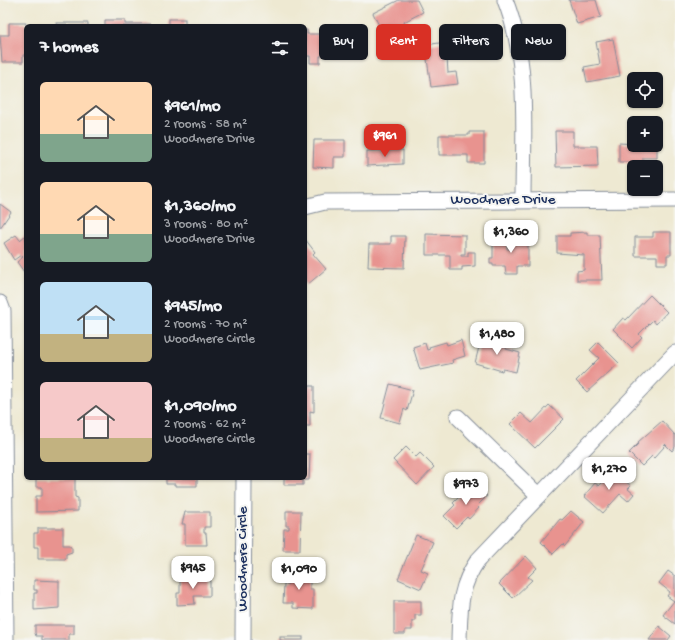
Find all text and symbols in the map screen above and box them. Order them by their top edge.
chip: Buy [319,24,368,60]
chip: Rent [376,24,431,60]
chip: Filters [439,24,503,60]
chip: New [511,24,566,60]
icon: filters [269,37,291,59]
text: 7 homes [40,38,98,58]
map controls [627,72,663,196]
button: locate [627,72,663,108]
text: $961/mo [164,97,221,117]
icon: home [72,98,120,146]
button: + [627,116,663,152]
text: 2 rooms · 58 m² [164,117,247,132]
pin: $961 [361,124,409,158]
text: $961 [373,129,397,144]
text: Woodmere Drive [164,132,255,147]
button: − [627,160,663,196]
street label: Woodmere Drive [451,191,556,209]
text: $1,360/mo [164,197,236,217]
icon: home [72,198,120,246]
text: 3 rooms · 80 m² [164,217,248,232]
pin: $1,360 [478,220,544,254]
text: $1,360 [493,225,529,240]
text: Woodmere Drive [164,232,255,247]
text: $945/mo [164,297,222,317]
icon: home [72,298,120,346]
text: 2 rooms · 70 m² [164,317,247,332]
pin: $1,480 [464,322,530,356]
text: $1,480 [479,327,515,342]
text: Woodmere Circle [164,332,255,347]
text: $1,090/mo [164,397,237,417]
icon: home [72,398,120,446]
text: 2 rooms · 62 m² [164,417,246,432]
text: Woodmere Circle [164,432,255,447]
pin: $1,270 [576,457,642,491]
text: $1,270 [591,462,627,477]
pin: $973 [442,472,490,506]
text: $973 [453,477,479,492]
street label: Woodmere Circle [234,506,252,611]
pin: $945 [169,556,217,590]
pin: $1,090 [266,557,332,591]
text: $945 [180,561,206,576]
text: $1,090 [281,562,317,577]

